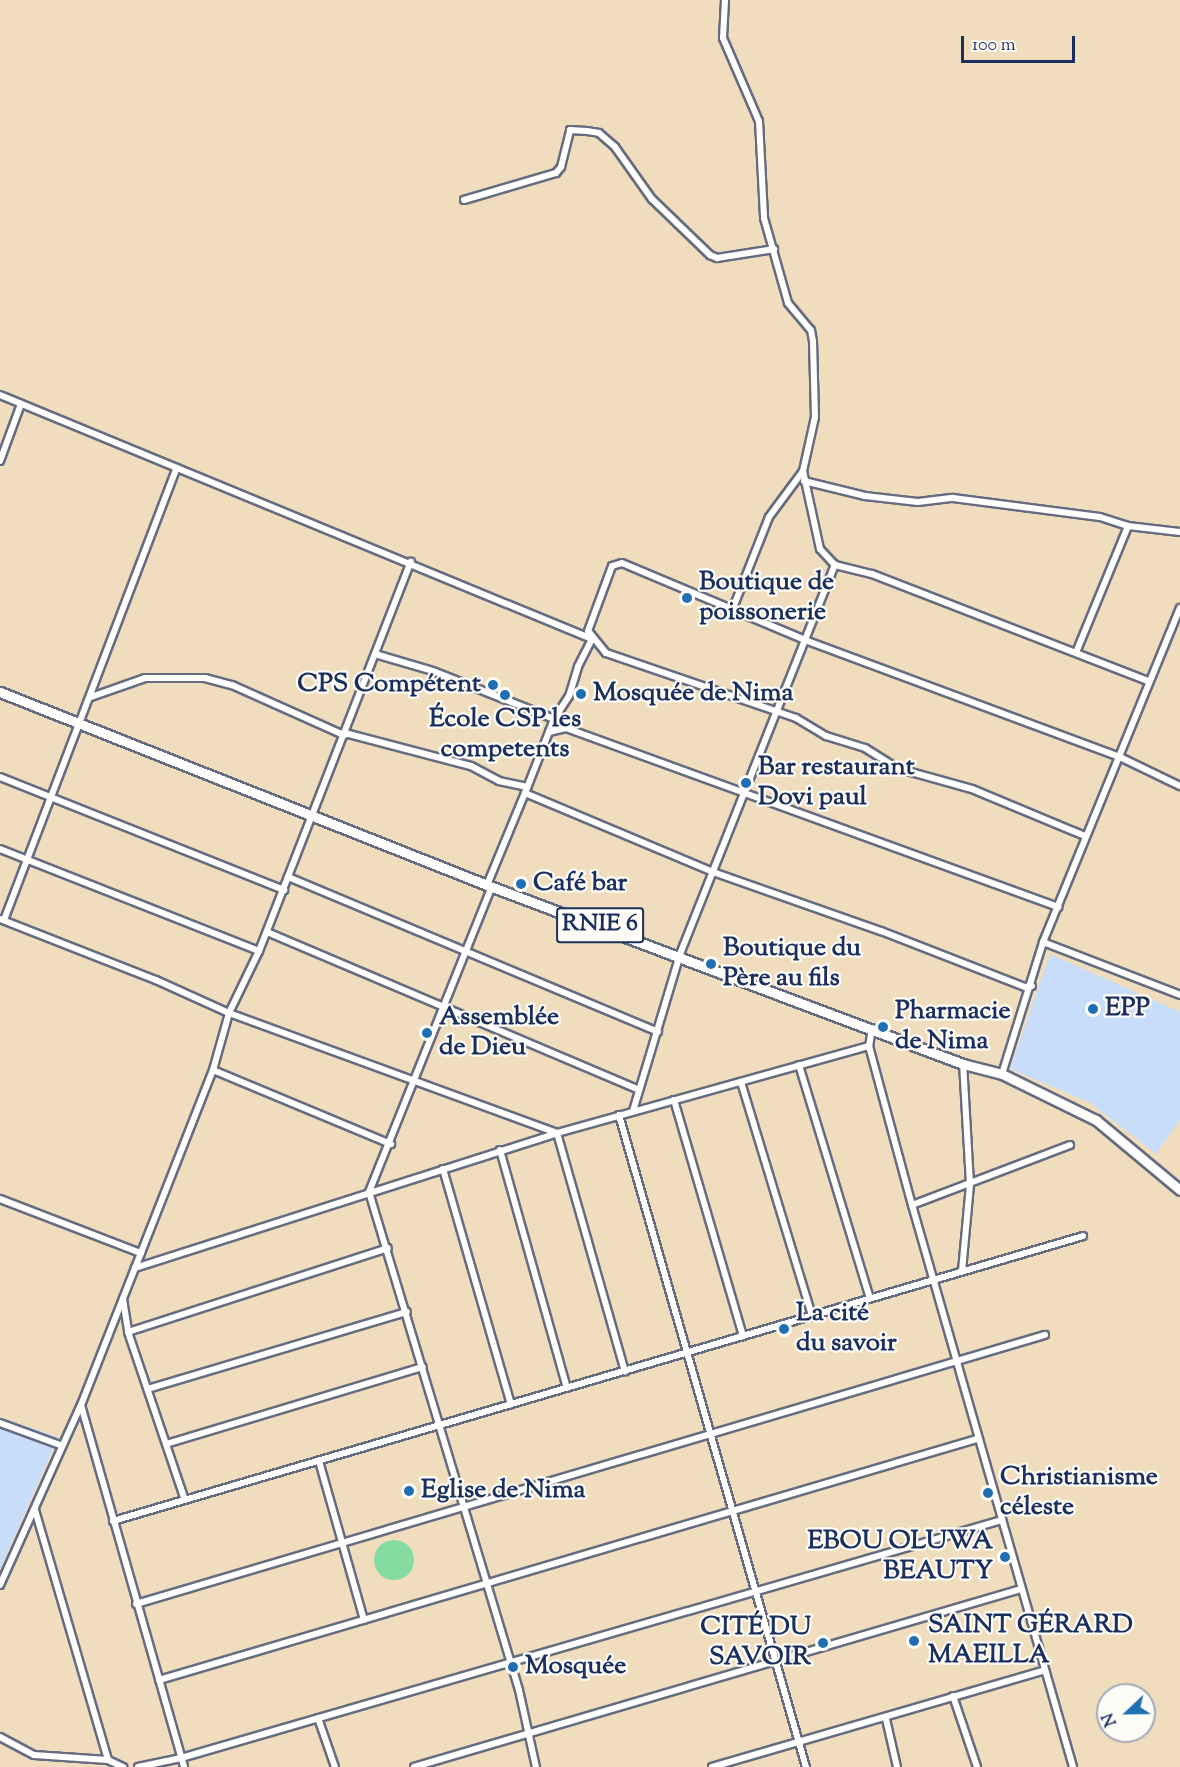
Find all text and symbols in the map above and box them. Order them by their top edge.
scale bar [964,24,1078,62]
text: 100 m [972,33,1016,59]
place label: Boutique de poissonerie [699,567,834,628]
marker: Boutique de poissonerie [680,591,694,605]
place label: CPS Compétent [297,669,481,701]
marker: CPS Compétent [486,678,500,692]
place label: Mosquée de Nima [593,678,794,710]
marker: Mosquée de Nima [574,687,588,701]
marker: École CSP les competents [498,688,512,702]
place label: École CSP les competents [429,704,581,766]
place label: Bar restaurant Dovi paul [758,752,915,814]
marker: Bar restaurant Dovi paul [739,776,753,790]
place label: Café bar [533,868,627,900]
marker: Café bar [514,877,528,891]
road number: RNIE 6 [555,904,645,946]
place label: Boutique du Père au fils [723,933,861,994]
marker: Boutique du Père au fils [704,957,718,971]
place label: EPP [1105,993,1150,1025]
place label: Pharmacie de Nima [895,996,1011,1058]
place label: Assemblée de Dieu [439,1002,559,1064]
marker: EPP [1086,1002,1100,1016]
marker: Pharmacie de Nima [876,1020,890,1034]
marker: Assemblée de Dieu [420,1026,434,1040]
place label: La cité du savoir [796,1298,897,1360]
marker: La cité du savoir [777,1322,791,1336]
place label: Christianisme céleste [1000,1462,1158,1524]
place label: Eglise de Nima [421,1475,585,1507]
marker: Eglise de Nima [402,1484,416,1498]
marker: Christianisme céleste [981,1486,995,1500]
place label: EBOU OLUWA BEAUTY [807,1526,993,1588]
marker: EBOU OLUWA BEAUTY [998,1550,1012,1564]
place label: SAINT GÉRARD MAEILLA [928,1610,1133,1672]
place label: CITÉ DU SAVOIR [700,1612,811,1673]
marker: SAINT GÉRARD MAEILLA [905,1632,923,1650]
marker: CITÉ DU SAVOIR [816,1636,830,1650]
place label: Mosquée [525,1651,626,1683]
marker: Mosquée [506,1660,520,1674]
north arrow [1096,1683,1156,1743]
text: N [1098,1709,1124,1729]

